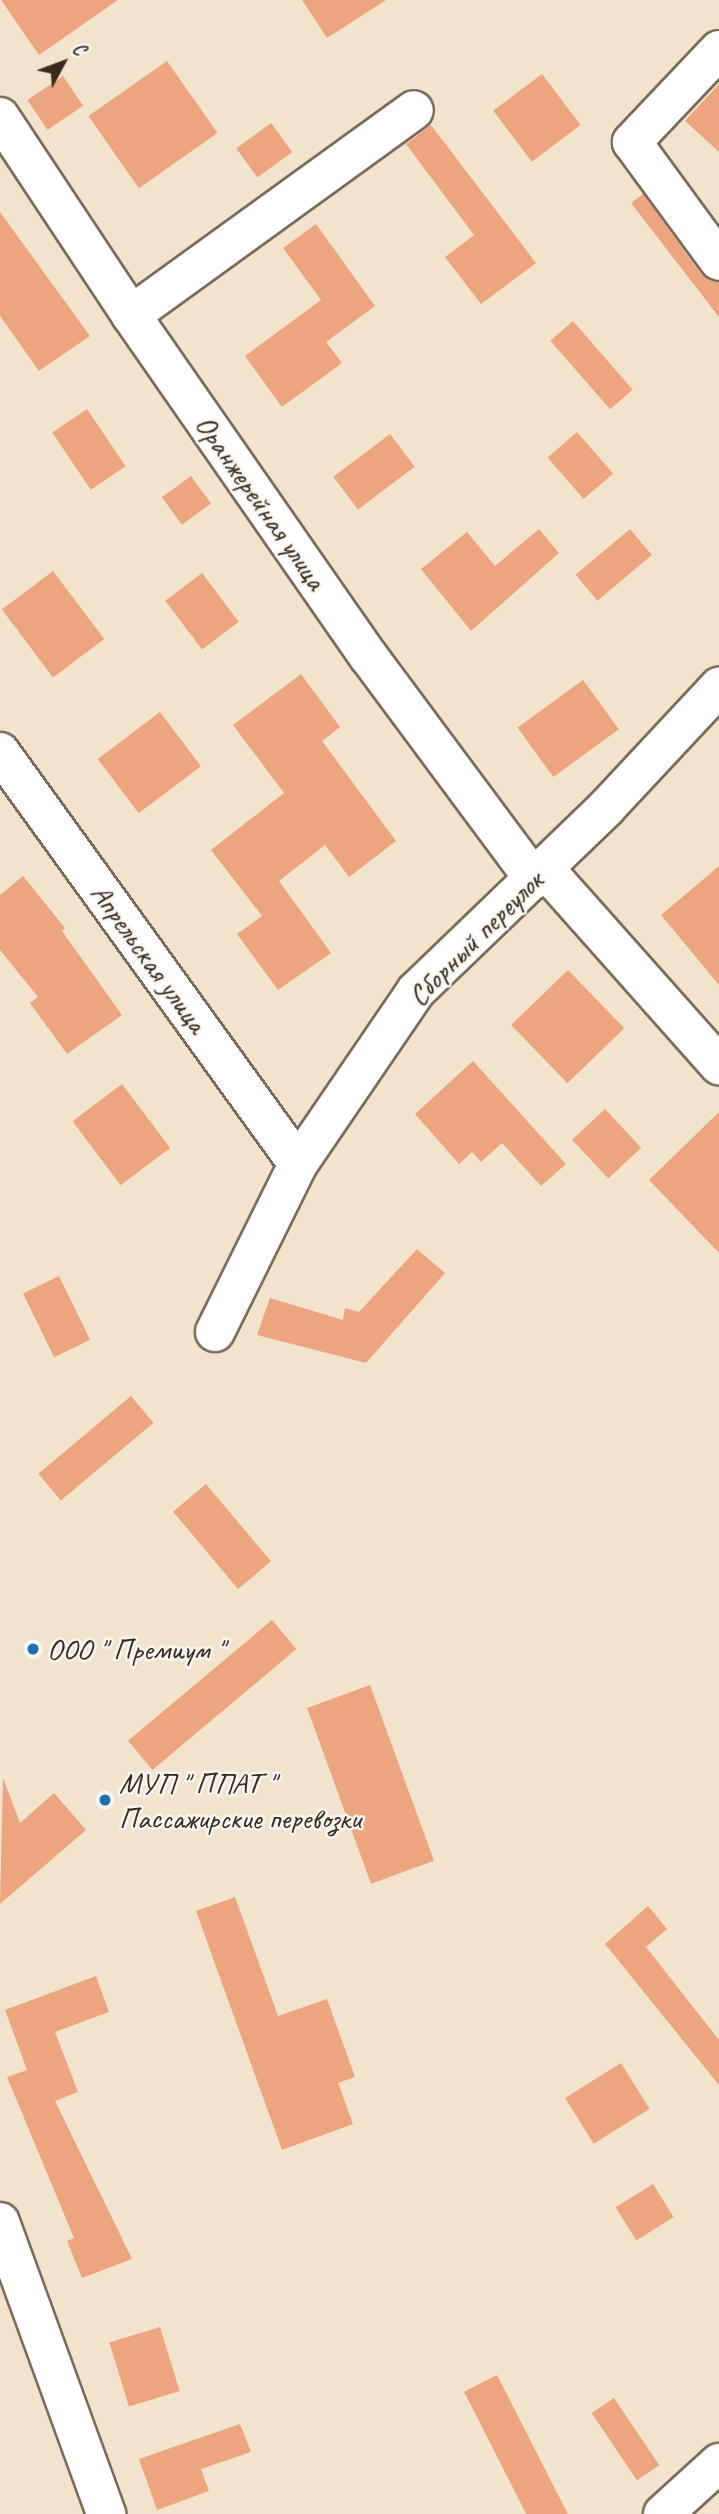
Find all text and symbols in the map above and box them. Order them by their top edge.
north arrow [28,28,98,98]
text: С [67,38,91,61]
street label: Оранжерейная улица [187,406,335,598]
street label: Сборный переулок [400,863,550,1013]
street label: Апрельская улица [83,876,215,1040]
place label: ООО " Премиум " [47,1631,223,1667]
marker: ООО " Премиум " [25,1641,41,1657]
place label: МУП " ППАТ " Пассажирские перевозки [119,1765,361,1836]
marker: МУП " ППАТ " Пассажирские перевозки [97,1792,113,1808]

